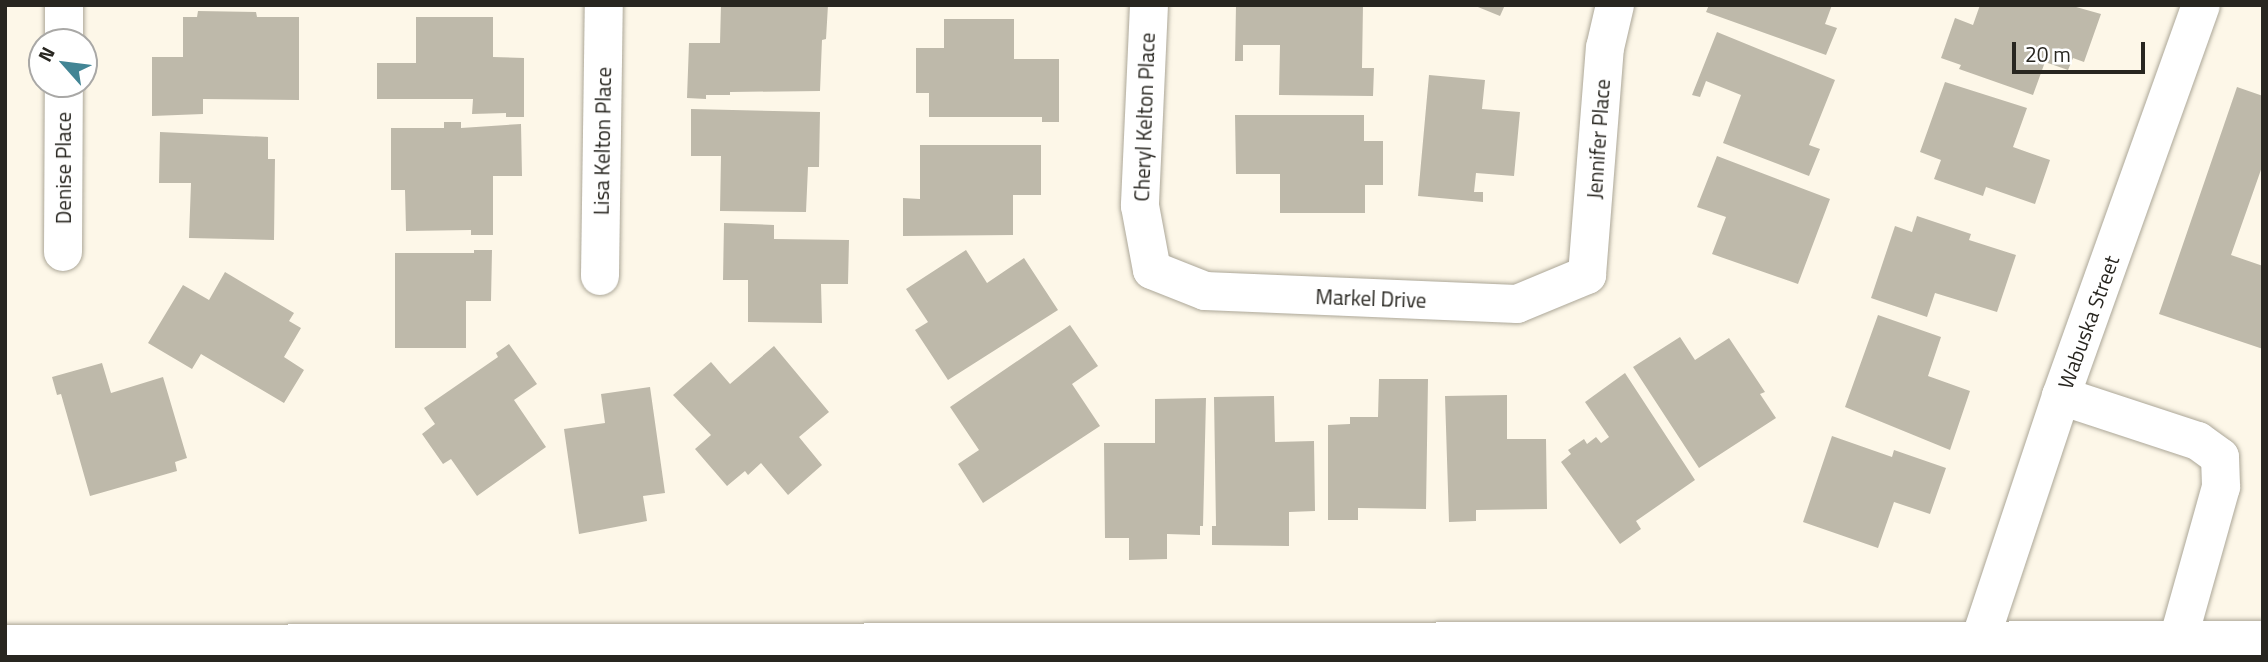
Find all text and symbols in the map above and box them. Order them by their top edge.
north arrow [28,28,98,98]
scale bar [2016,28,2149,72]
street label: Cheryl Kelton Place [1128,32,1160,202]
text: 20 m [2025,38,2071,70]
text: N [30,41,62,66]
street label: Lisa Kelton Place [588,67,616,215]
street label: Jennifer Place [1581,78,1615,200]
street label: Denise Place [50,112,76,224]
street label: Wabuska Street [2052,252,2124,392]
street label: Markel Drive [1315,283,1427,313]

